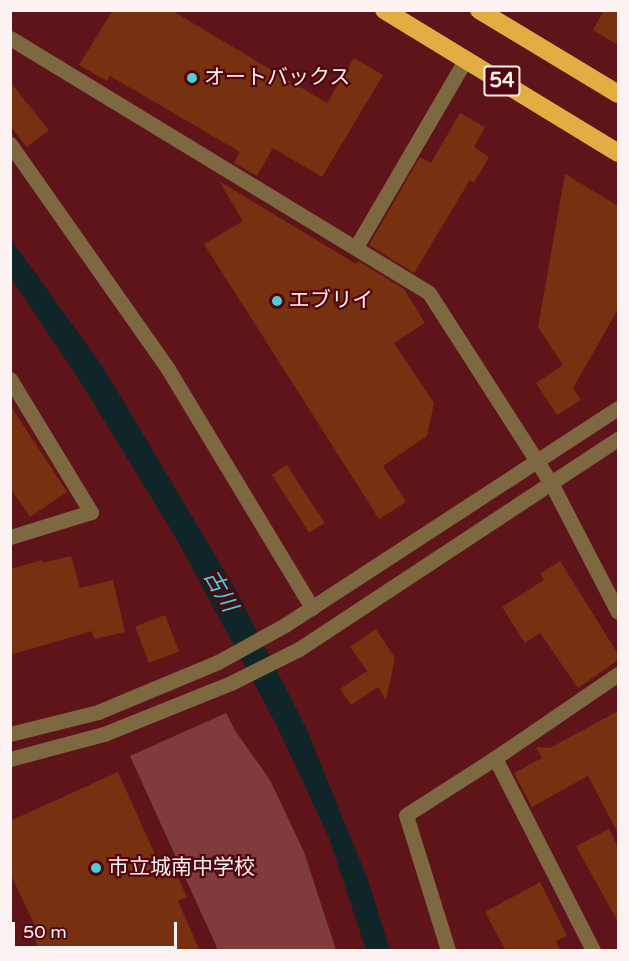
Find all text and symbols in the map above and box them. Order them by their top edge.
road number: 54 [482,64,522,98]
place label: オートバックス [204,65,351,91]
marker: オートバックス [185,71,199,85]
place label: エブリイ [289,288,373,314]
marker: エブリイ [270,294,284,308]
water label: 古川 [198,565,242,617]
place label: 市立城南中学校 [108,855,255,881]
marker: 市立城南中学校 [89,861,103,875]
scale bar [15,910,180,948]
text: 50 m [23,921,67,943]

